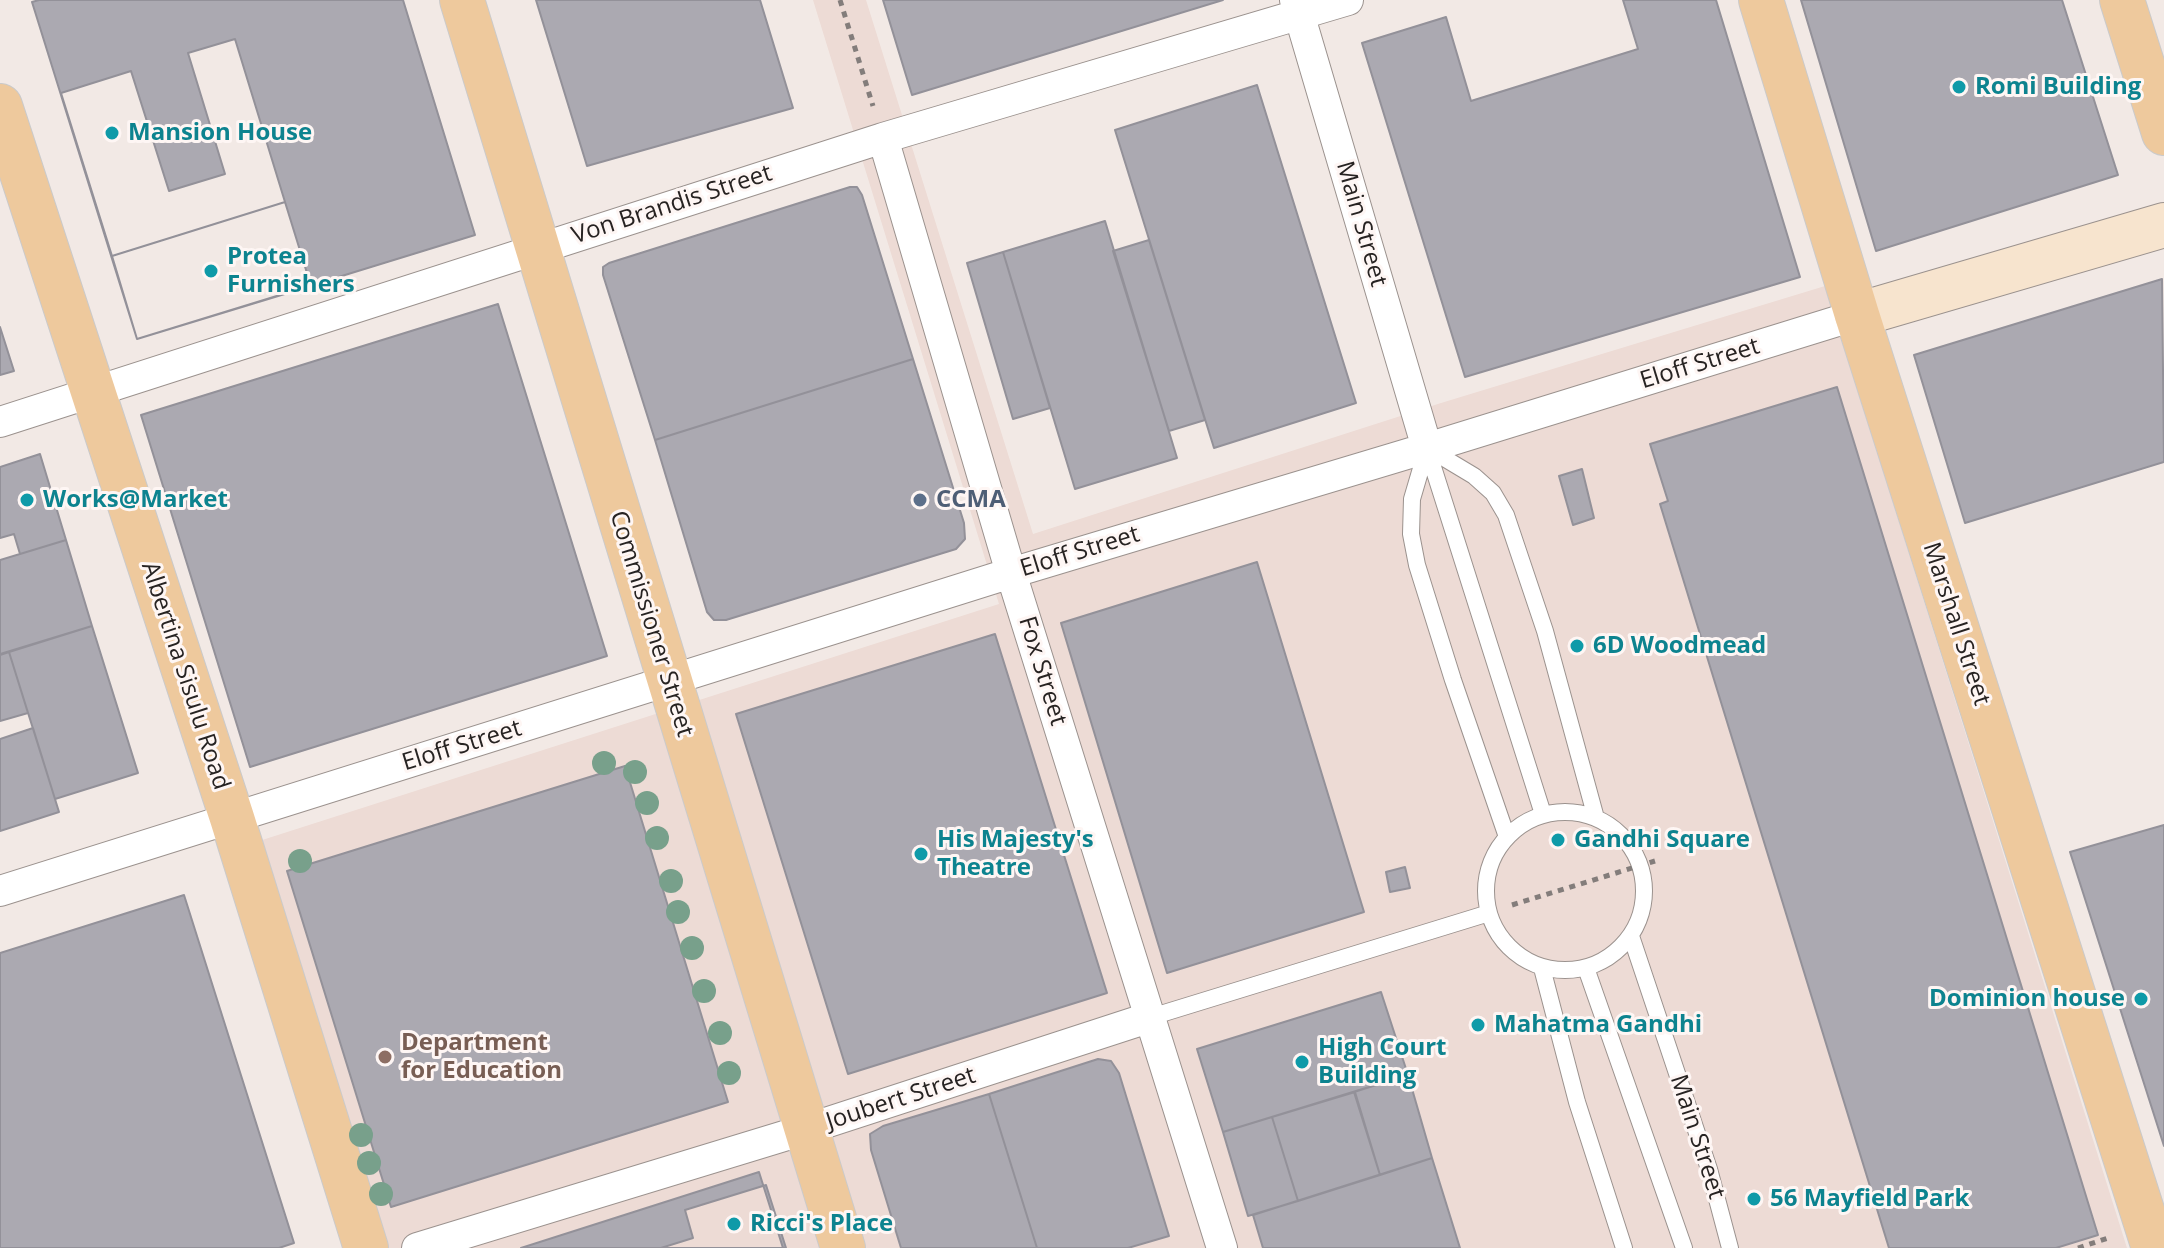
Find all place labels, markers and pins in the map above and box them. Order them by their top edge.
place label: Romi Building [1975,73,2141,101]
marker: Romi Building [1950,78,1968,96]
place label: Mansion House [128,119,312,147]
marker: Mansion House [103,124,121,142]
place label: Protea Furnishers [227,243,355,299]
marker: Protea Furnishers [202,262,220,280]
place label: Works@Market [43,486,228,514]
place label: CCMA [936,486,1006,514]
marker: Works@Market [18,491,36,509]
marker: CCMA [911,491,929,509]
place label: 6D Woodmead [1593,632,1766,660]
marker: 6D Woodmead [1568,637,1586,655]
place label: His Majesty's Theatre [937,826,1094,882]
place label: Gandhi Square [1574,826,1750,854]
marker: Gandhi Square [1549,831,1567,849]
marker: His Majesty's Theatre [912,845,930,863]
place label: Dominion house [1929,985,2125,1013]
marker: Dominion house [2132,990,2150,1008]
place label: Mahatma Gandhi [1494,1011,1702,1039]
marker: Mahatma Gandhi [1469,1016,1487,1034]
place label: Department for Education [401,1029,562,1085]
place label: High Court Building [1318,1034,1446,1090]
marker: Department for Education [376,1048,394,1066]
marker: High Court Building [1293,1053,1311,1071]
place label: 56 Mayfield Park [1770,1185,1969,1213]
marker: 56 Mayfield Park [1745,1190,1763,1208]
place label: Ricci's Place [750,1210,893,1238]
marker: Ricci's Place [725,1215,743,1233]

